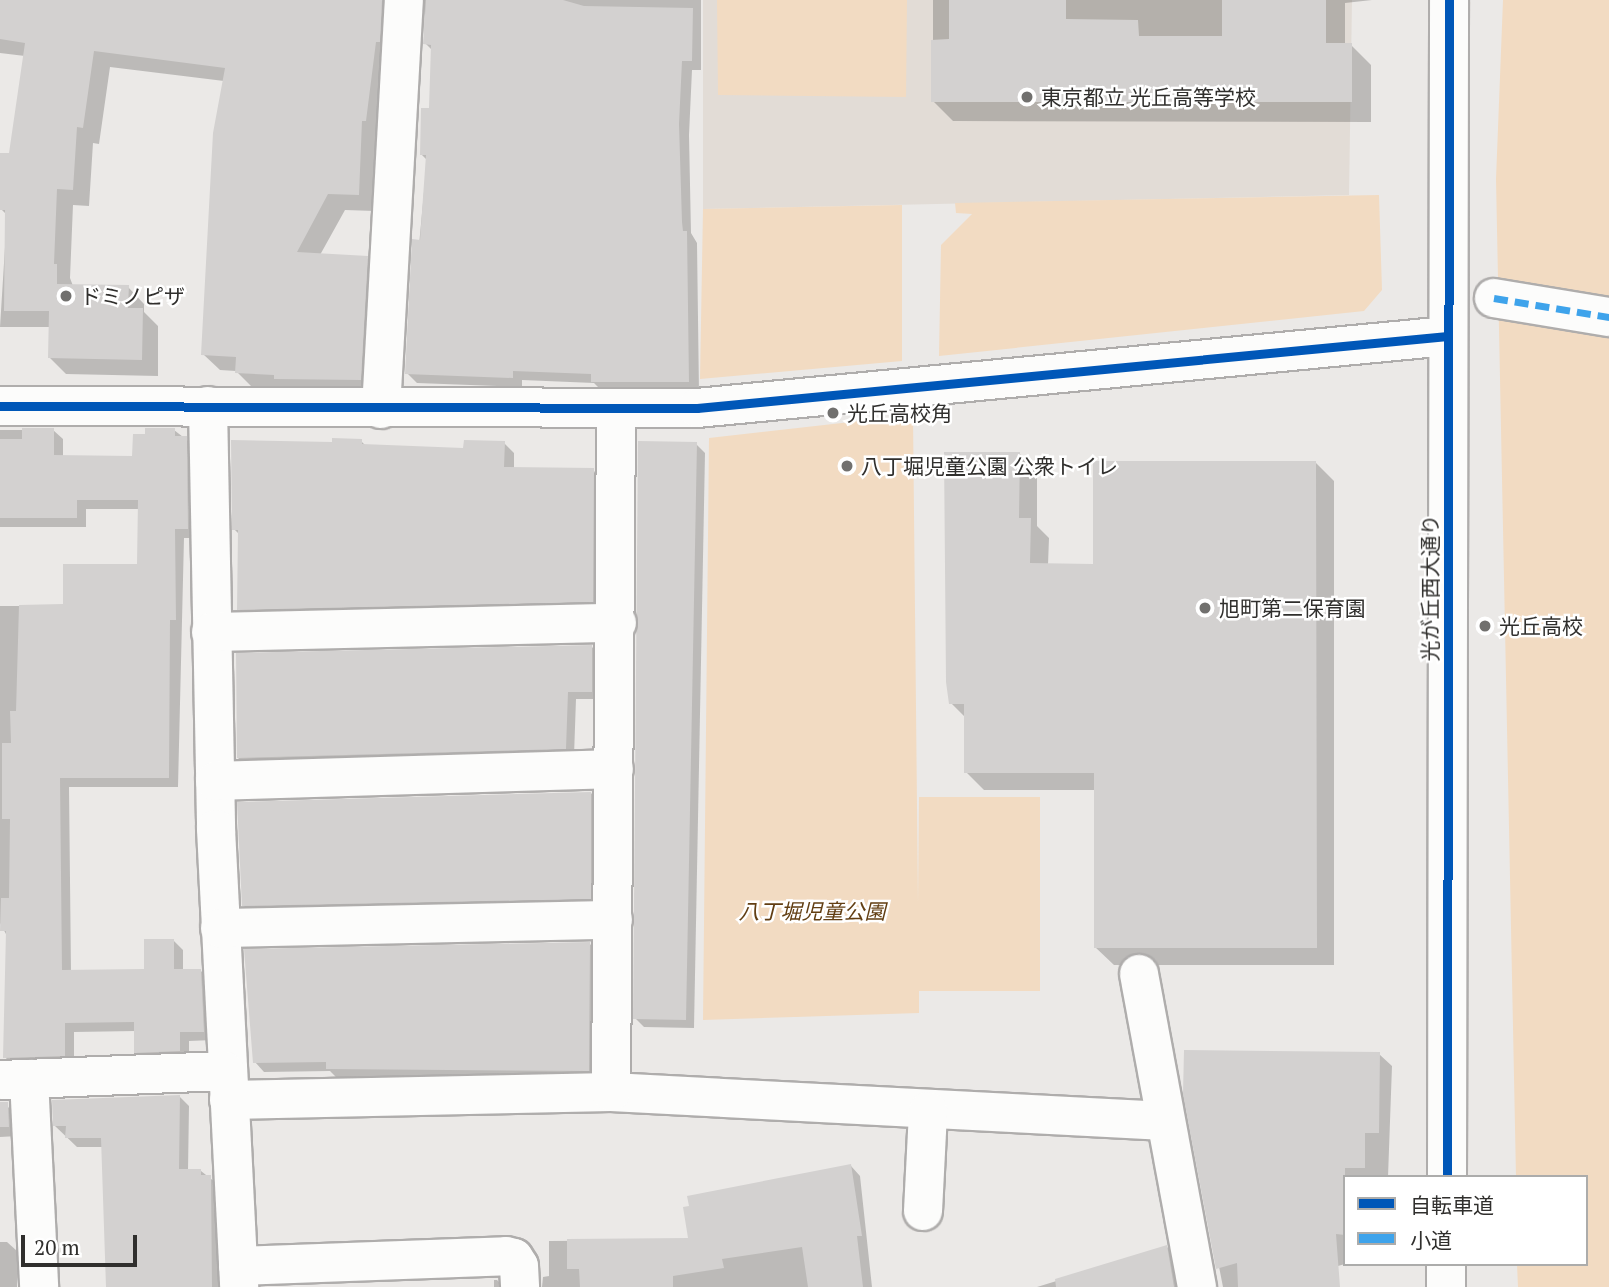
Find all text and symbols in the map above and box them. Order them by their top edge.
place label: 東京都立 光丘高等学校 [1041,84,1256,110]
marker: 東京都立 光丘高等学校 [1019,89,1035,105]
place label: ドミノピザ [80,283,185,309]
marker: ドミノピザ [58,288,74,304]
place label: 光丘高校角 [847,400,952,426]
marker: 光丘高校角 [825,405,841,421]
place label: 八丁堀児童公園 公衆トイレ [861,453,1118,479]
marker: 八丁堀児童公園 公衆トイレ [839,458,855,474]
street label: 光が丘西大通り [1417,515,1443,661]
place label: 旭町第二保育園 [1219,595,1366,621]
marker: 旭町第二保育園 [1197,600,1213,616]
place label: 光丘高校 [1499,613,1583,639]
marker: 光丘高校 [1477,618,1493,634]
park label: 八丁堀児童公園 [739,898,885,924]
legend [1343,1175,1588,1266]
text: 自転車道 [1410,1191,1494,1219]
scale bar [24,1220,140,1264]
text: 小道 [1410,1226,1452,1254]
text: 20 m [34,1233,80,1261]

